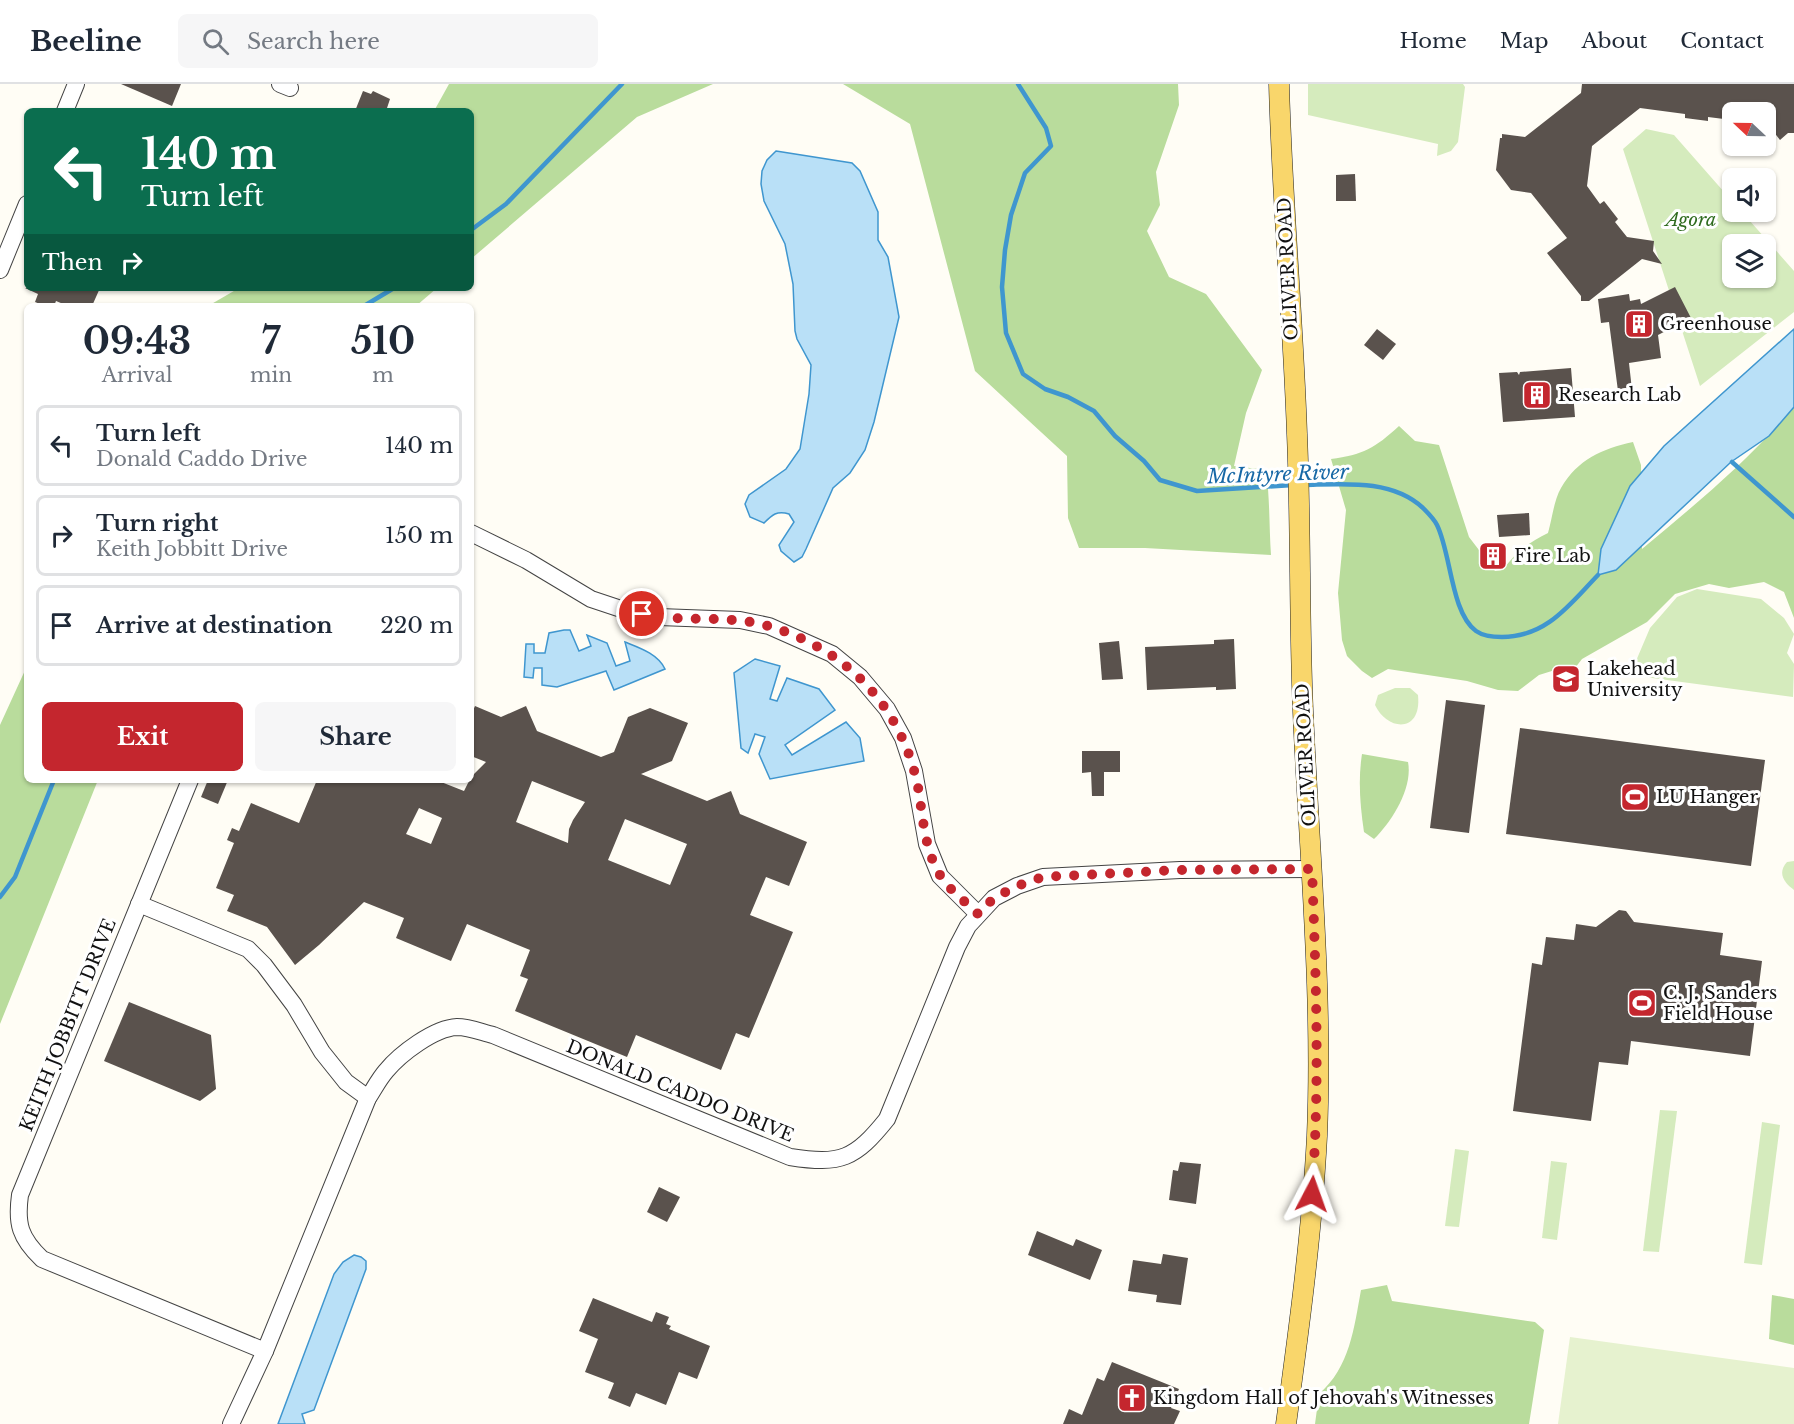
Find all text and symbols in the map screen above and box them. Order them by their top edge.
search box [178,14,598,68]
text: Beeline [30,24,142,59]
icon: search [199,25,232,58]
text: Search here [247,28,380,55]
text: Home [1400,28,1467,54]
text: Map [1500,28,1548,54]
text: About [1581,28,1647,54]
text: Contact [1680,28,1764,54]
north arrow [1722,102,1776,156]
map controls [1722,102,1776,288]
text: 140 m [141,128,277,180]
icon: left [42,132,120,210]
button: sound [1722,168,1776,222]
text: Turn left [141,180,264,213]
street label: OLIVER ROAD [1273,197,1303,341]
park label: Agora [1664,209,1716,231]
button: layers [1722,234,1776,288]
icon: right [115,246,148,279]
text: Then [42,249,103,276]
building icon: Greenhouse [1623,308,1655,340]
place label: Greenhouse [1660,313,1772,335]
text: 09:43 [83,319,191,364]
text: 7 [262,319,280,364]
text: 510 [351,319,415,364]
text: Arrival [102,363,172,387]
text: min [250,363,292,387]
text: m [372,363,394,387]
building icon: Research Lab [1521,379,1553,411]
place label: Research Lab [1558,384,1681,406]
text: Turn left [96,420,201,447]
icon: left [45,429,78,462]
text: 140 m [385,432,453,459]
text: Donald Caddo Drive [96,447,307,471]
water label: McIntyre River [1206,460,1350,489]
text: Turn right [96,510,218,537]
icon: right [45,519,78,552]
text: 150 m [385,522,453,549]
text: Keith Jobbitt Drive [96,537,288,561]
building icon: Fire Lab [1477,540,1509,572]
place label: Fire Lab [1514,545,1591,567]
pin [616,588,667,639]
icon: arrive [625,597,658,630]
icon: arrive [45,609,78,642]
text: Arrive at destination [96,612,333,639]
text: 220 m [380,612,453,639]
place label: Lakehead University [1587,658,1683,701]
school or university icon: Lakehead University [1550,663,1582,695]
street label: OLIVER ROAD [1291,683,1321,827]
button: Exit [42,702,243,771]
button: Share [255,702,456,771]
sports icon: LU Hanger [1619,781,1651,813]
place label: LU Hanger [1656,786,1758,808]
street label: KEITH JOBBITT DRIVE [15,915,121,1135]
place label: C. J. Sanders Field House [1663,982,1777,1025]
sports icon: C. J. Sanders Field House [1626,987,1658,1019]
street label: DONALD CADDO DRIVE [563,1035,797,1147]
position arrow [1280,1162,1344,1226]
church icon: Kingdom Hall of Jehovah's Witnesses [1116,1382,1148,1414]
place label: Kingdom Hall of Jehovah's Witnesses [1153,1387,1494,1409]

